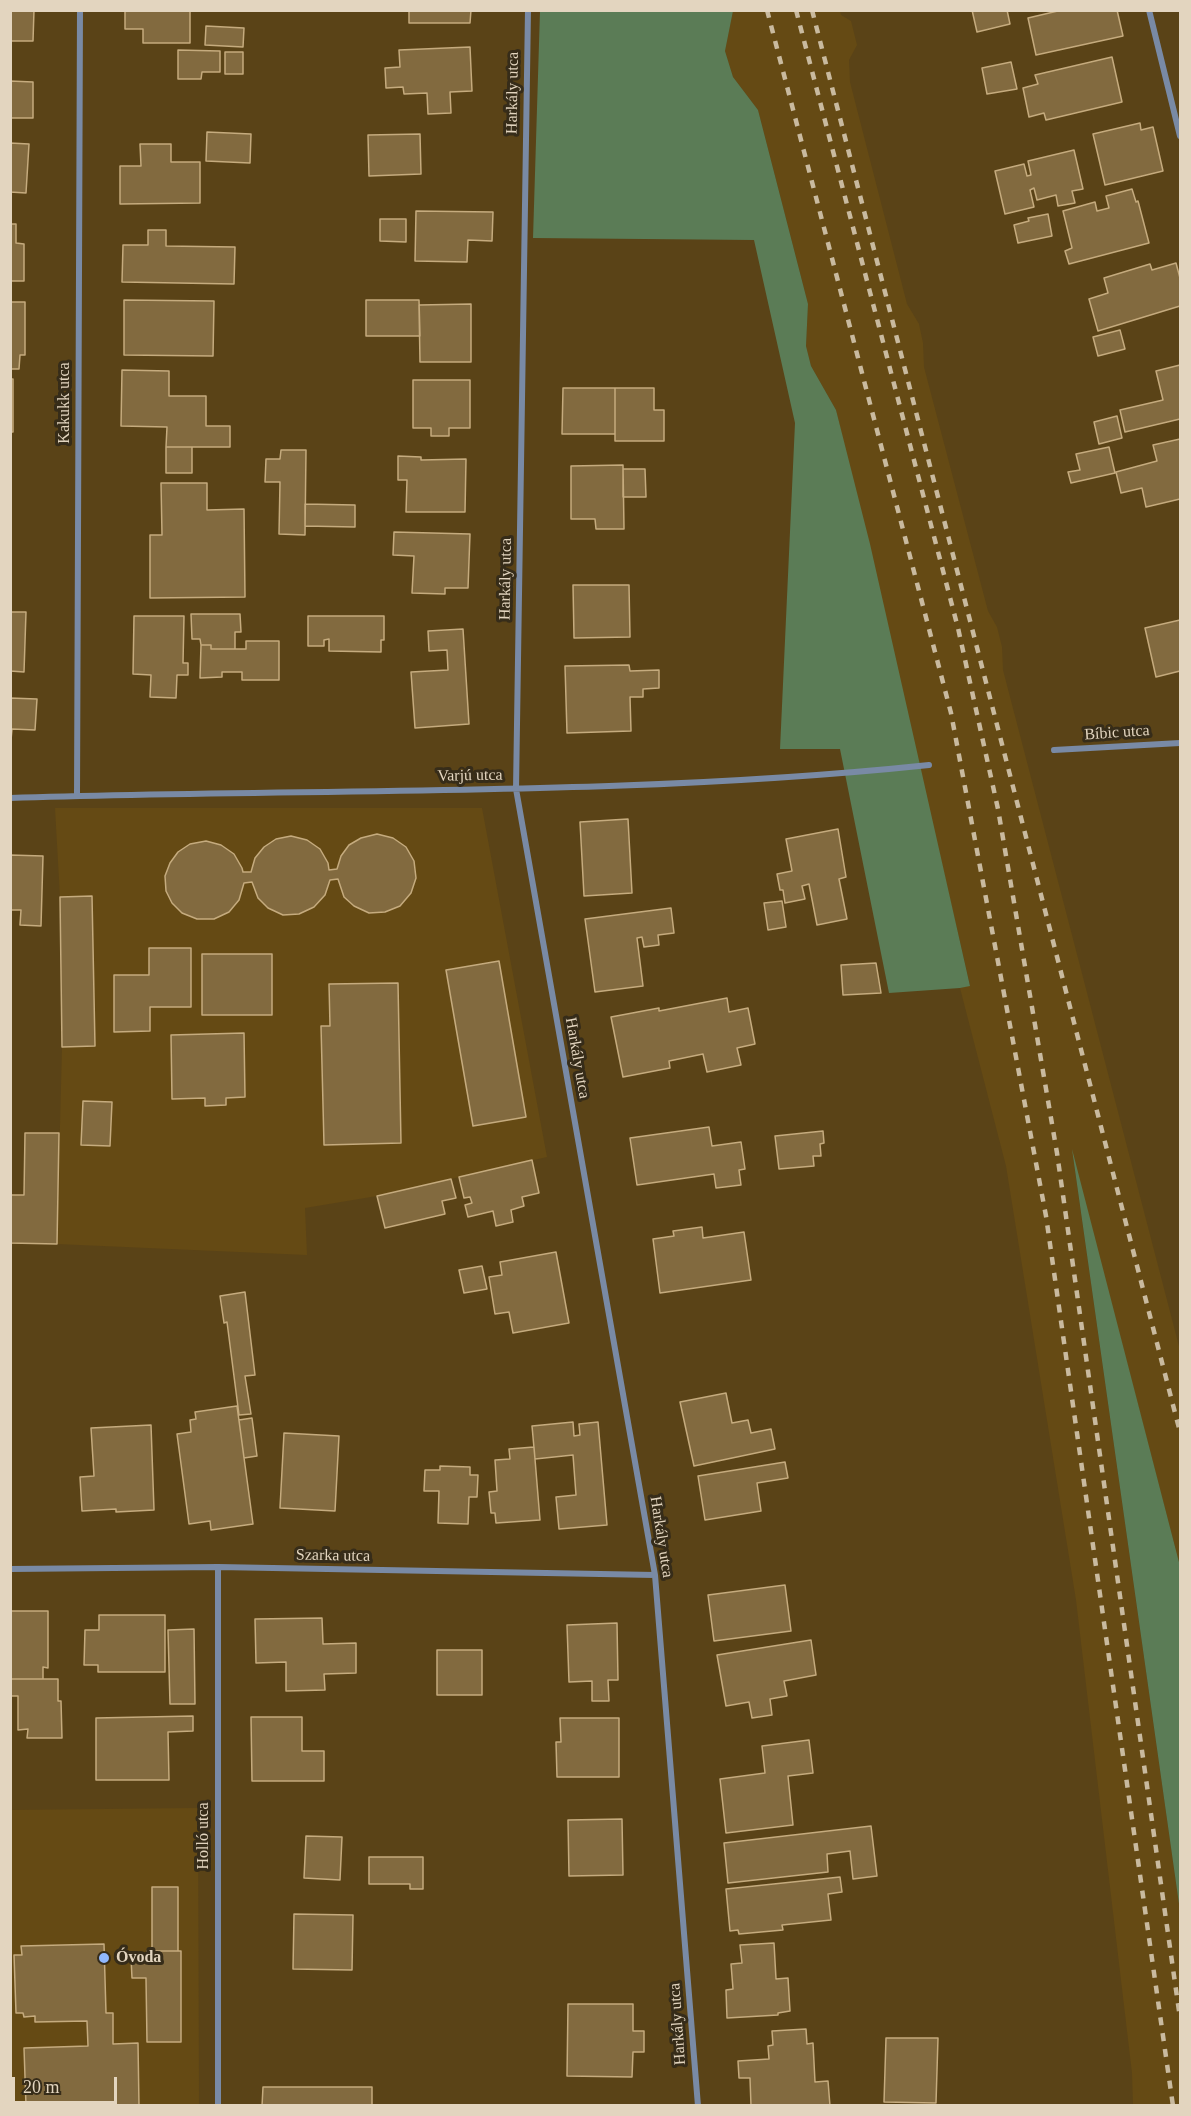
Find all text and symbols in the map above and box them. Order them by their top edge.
street label: Harkály utca [503,52,523,134]
street label: Kakukk utca [55,362,75,444]
street label: Harkály utca [496,538,516,620]
street label: Bíbic utca [1084,721,1150,745]
street label: Varjú utca [437,766,503,786]
street label: Harkály utca [560,1016,594,1100]
street label: Harkály utca [645,1495,677,1579]
street label: Szarka utca [296,1546,370,1566]
street label: Holló utca [194,1802,214,1870]
place label: Óvoda [116,1948,161,1968]
marker: Óvoda [97,1951,111,1965]
street label: Harkály utca [666,1982,690,2066]
scale bar [15,2065,120,2103]
text: 20 m [23,2077,60,2097]

